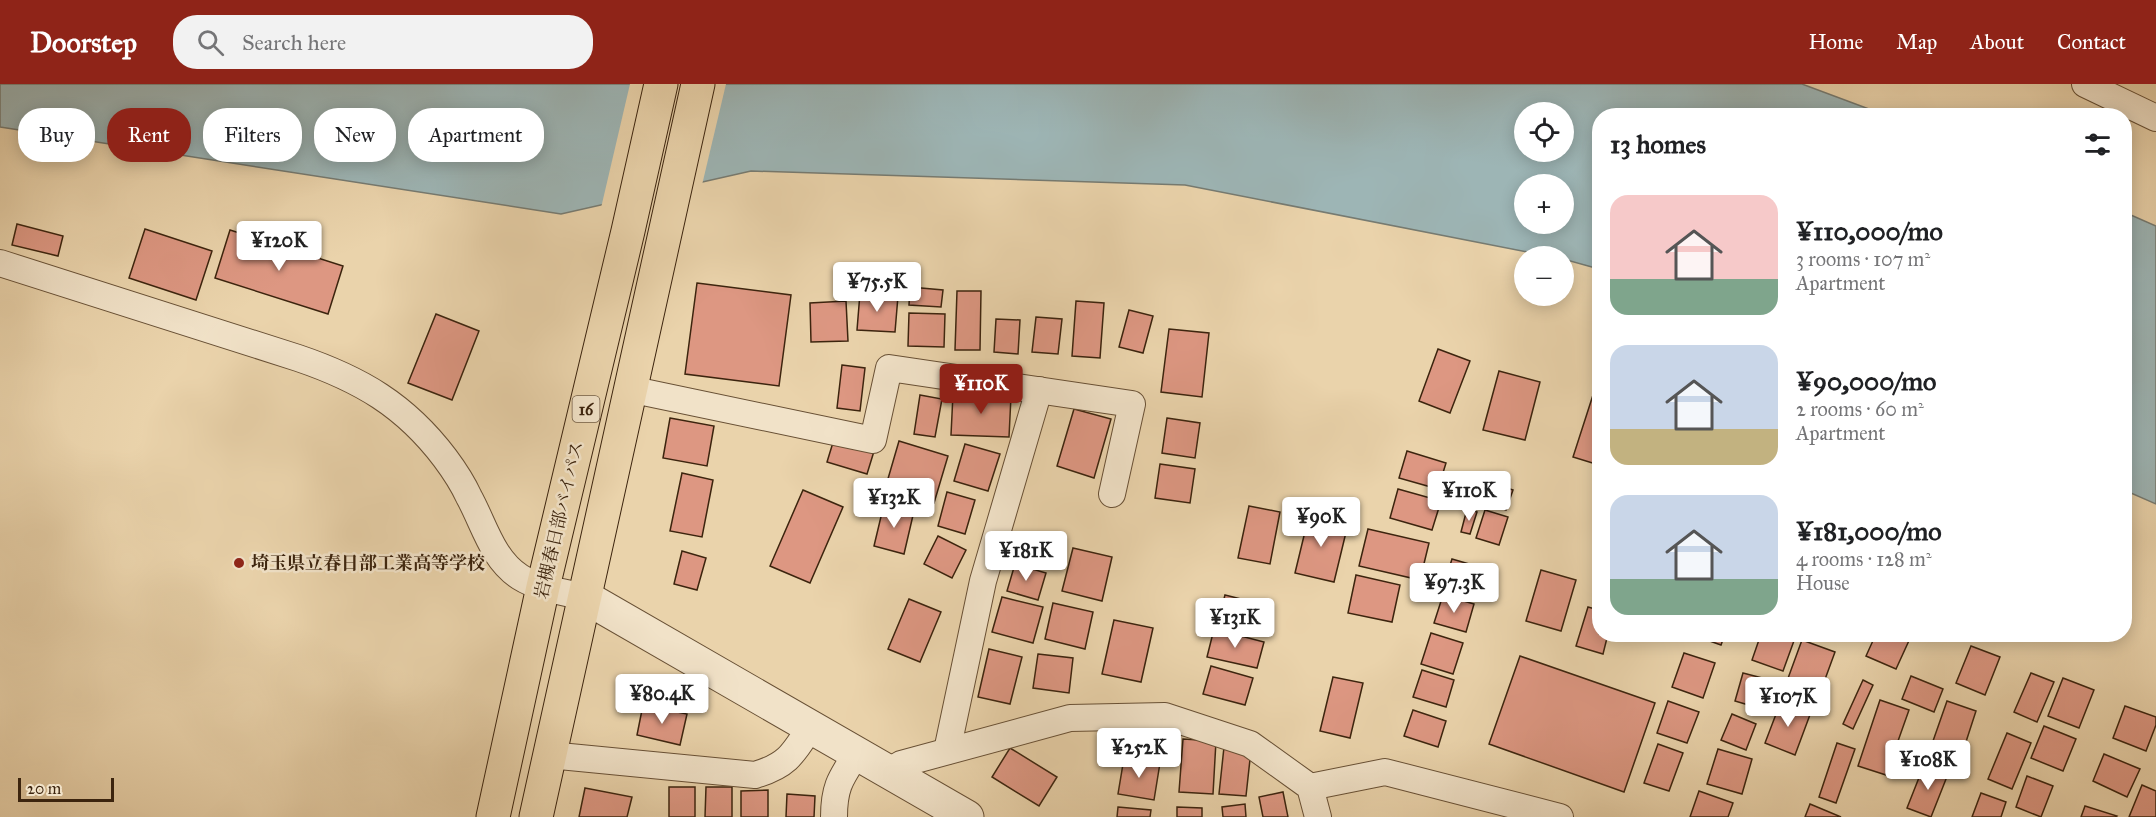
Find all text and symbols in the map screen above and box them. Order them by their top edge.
search box [173,15,593,69]
text: Doorstep [30,25,137,60]
icon: search [194,26,227,59]
text: Search here [242,29,346,56]
text: Home [1808,29,1863,55]
text: Map [1896,29,1937,55]
text: About [1970,29,2024,55]
text: Contact [2057,29,2126,55]
map controls [1514,102,1574,306]
button: locate [1514,102,1574,162]
chip: Buy [18,108,95,162]
chip: Rent [107,108,191,162]
chip: Filters [203,108,302,162]
chip: New [314,108,396,162]
chip: Apartment [408,108,544,162]
text: 13 homes [1610,128,1706,160]
icon: filters [2081,128,2114,161]
button: + [1514,174,1574,234]
text: ¥110,000/mo [1796,215,1943,247]
icon: home [1658,219,1730,291]
pin: ¥120K [237,221,321,272]
text: ¥120K [251,228,307,252]
button: − [1514,246,1574,306]
text: 3 rooms · 107 m² [1796,247,1930,271]
pin: ¥75.5K [828,262,926,313]
text: ¥75.5K [847,269,907,293]
text: Apartment [1796,271,1885,295]
pin: ¥110K [939,364,1023,415]
text: ¥90,000/mo [1796,365,1936,397]
icon: home [1658,369,1730,441]
text: ¥110K [954,371,1008,395]
road number: 16 [572,396,600,422]
text: 2 rooms · 60 m² [1796,397,1924,421]
text: Apartment [1796,421,1885,445]
street label: 岩槻春日部バイパス [530,439,588,601]
pin: ¥110K [1427,471,1511,522]
pin: ¥132K [852,478,936,529]
text: ¥110K [1442,478,1496,502]
text: ¥132K [867,485,921,509]
pin: ¥90K [1285,497,1357,548]
text: ¥90K [1296,504,1346,528]
text: ¥181,000/mo [1796,515,1942,547]
icon: home [1658,519,1730,591]
pin: ¥181K [984,531,1068,582]
text: ¥181K [999,538,1053,562]
text: 4 rooms · 128 m² [1796,547,1932,571]
place label: 埼玉県立春日部工業高等学校 [251,552,485,574]
marker: 埼玉県立春日部工業高等学校 [232,556,246,570]
pin: ¥97.3K [1405,563,1503,614]
text: ¥97.3K [1424,570,1484,594]
text: House [1796,571,1850,595]
pin: ¥131K [1193,598,1277,649]
text: ¥131K [1209,605,1261,629]
pin: ¥80.4K [613,674,711,725]
pin: ¥107K [1746,677,1830,728]
text: ¥80.4K [629,681,695,705]
text: ¥107K [1759,684,1817,708]
pin: ¥252K [1097,728,1181,779]
text: ¥252K [1111,735,1167,759]
pin: ¥108K [1886,740,1970,791]
text: ¥108K [1899,747,1957,771]
scale bar [18,775,114,802]
text: 20 m [27,779,61,798]

